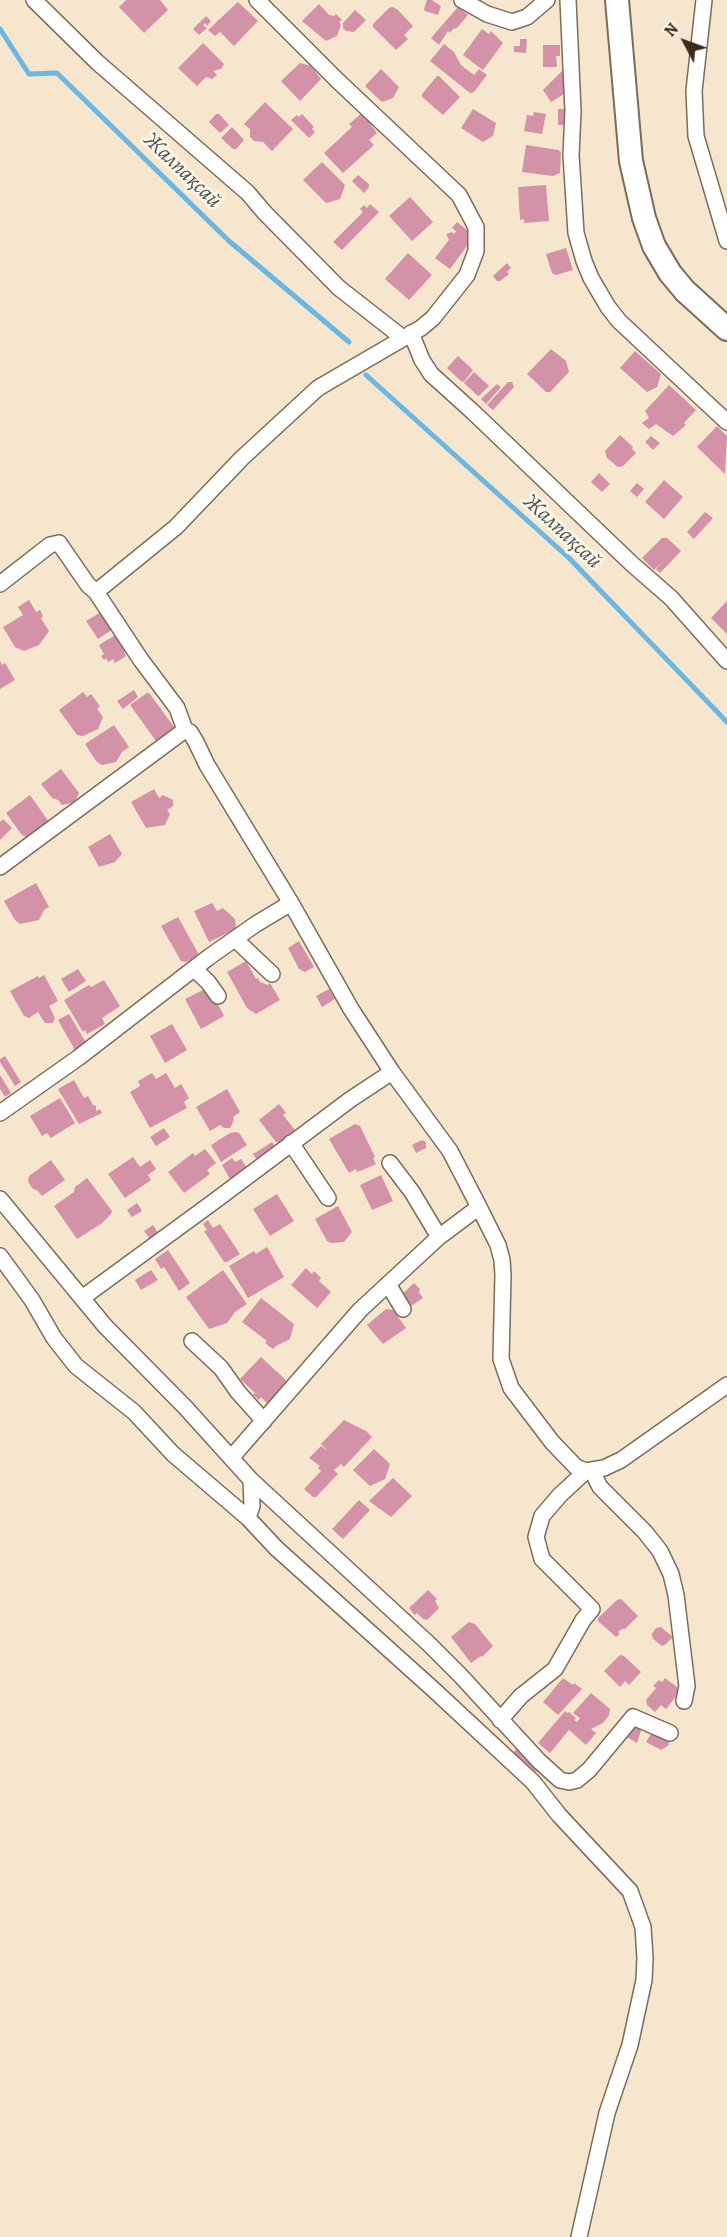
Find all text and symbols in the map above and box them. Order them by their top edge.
north arrow [655,12,715,72]
text: N [659,19,684,42]
water label: Жалпақсай [138,128,226,214]
water label: Жалпақсай [517,489,607,575]

